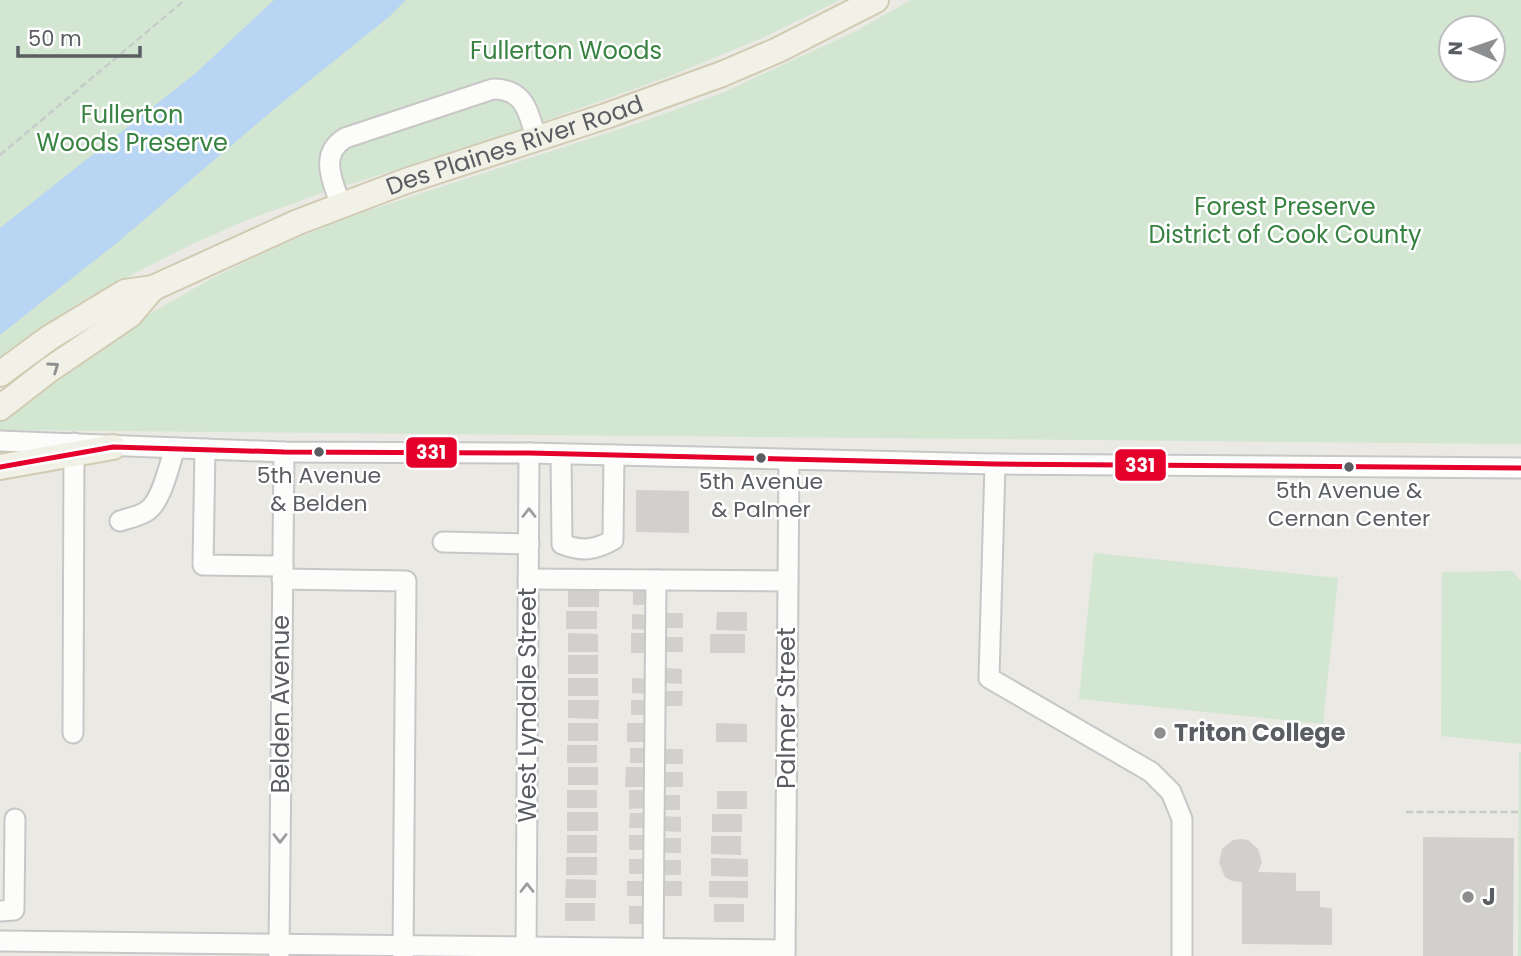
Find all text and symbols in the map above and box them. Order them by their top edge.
scale bar [18,14,140,58]
north arrow [1437,14,1507,84]
text: 50 m [28,24,82,53]
park label: Fullerton Woods [470,34,662,67]
text: N [1442,41,1469,56]
street label: Des Plaines River Road [381,87,647,203]
park label: Fullerton Woods Preserve [36,98,228,159]
park label: Forest Preserve District of Cook County [1148,190,1422,251]
one-way arrow [46,363,59,375]
line badge: 331 [405,436,458,469]
text: 331 [416,439,446,466]
marker: 5th Avenue & Belden [312,445,326,459]
line badge: 331 [1114,448,1167,482]
marker: 5th Avenue & Palmer [754,451,768,465]
text: 331 [1125,452,1155,479]
place label: 5th Avenue & Belden [257,460,381,519]
marker: 5th Avenue & Cernan Center [1342,460,1356,474]
place label: 5th Avenue & Palmer [699,466,823,525]
place label: 5th Avenue & Cernan Center [1268,475,1430,534]
one-way arrow [521,508,537,518]
street label: West Lyndale Street [511,587,544,823]
street label: Belden Avenue [264,615,297,793]
street label: Palmer Street [770,627,803,789]
place label: Triton College [1174,716,1346,749]
marker: Triton College [1152,725,1168,741]
one-way arrow [272,834,288,844]
place label: J [1482,880,1496,913]
one-way arrow [519,882,535,893]
marker: J [1460,889,1476,905]

